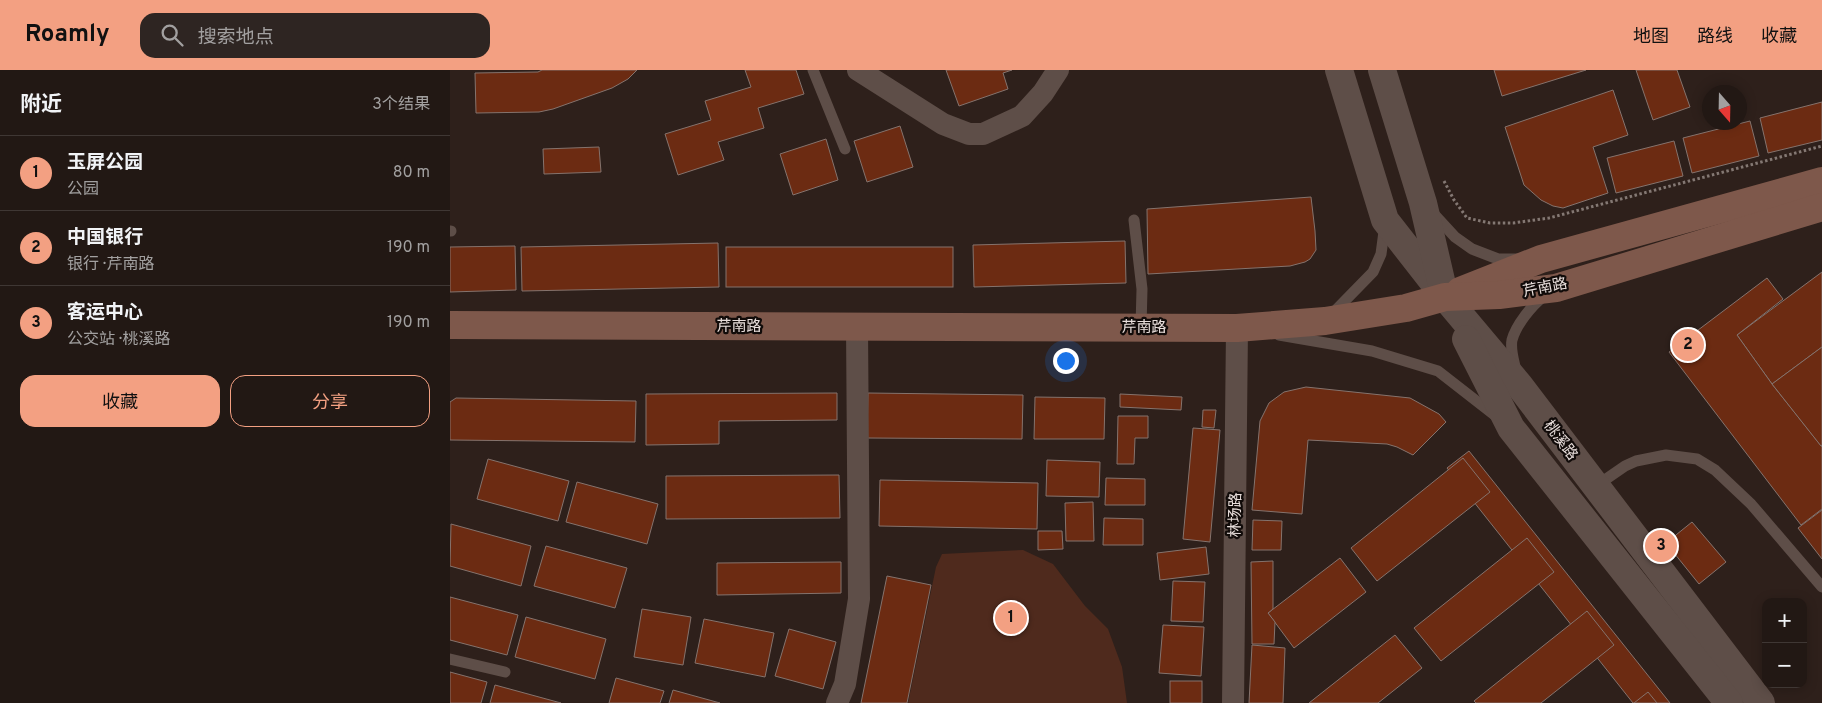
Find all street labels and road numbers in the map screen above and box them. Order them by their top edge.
street label: 芹南路 [1521,275,1569,302]
street label: 芹南路 [716,318,762,337]
street label: 芹南路 [1121,319,1167,338]
street label: 桃溪路 [1539,417,1581,465]
street label: 林场路 [1227,492,1246,538]

